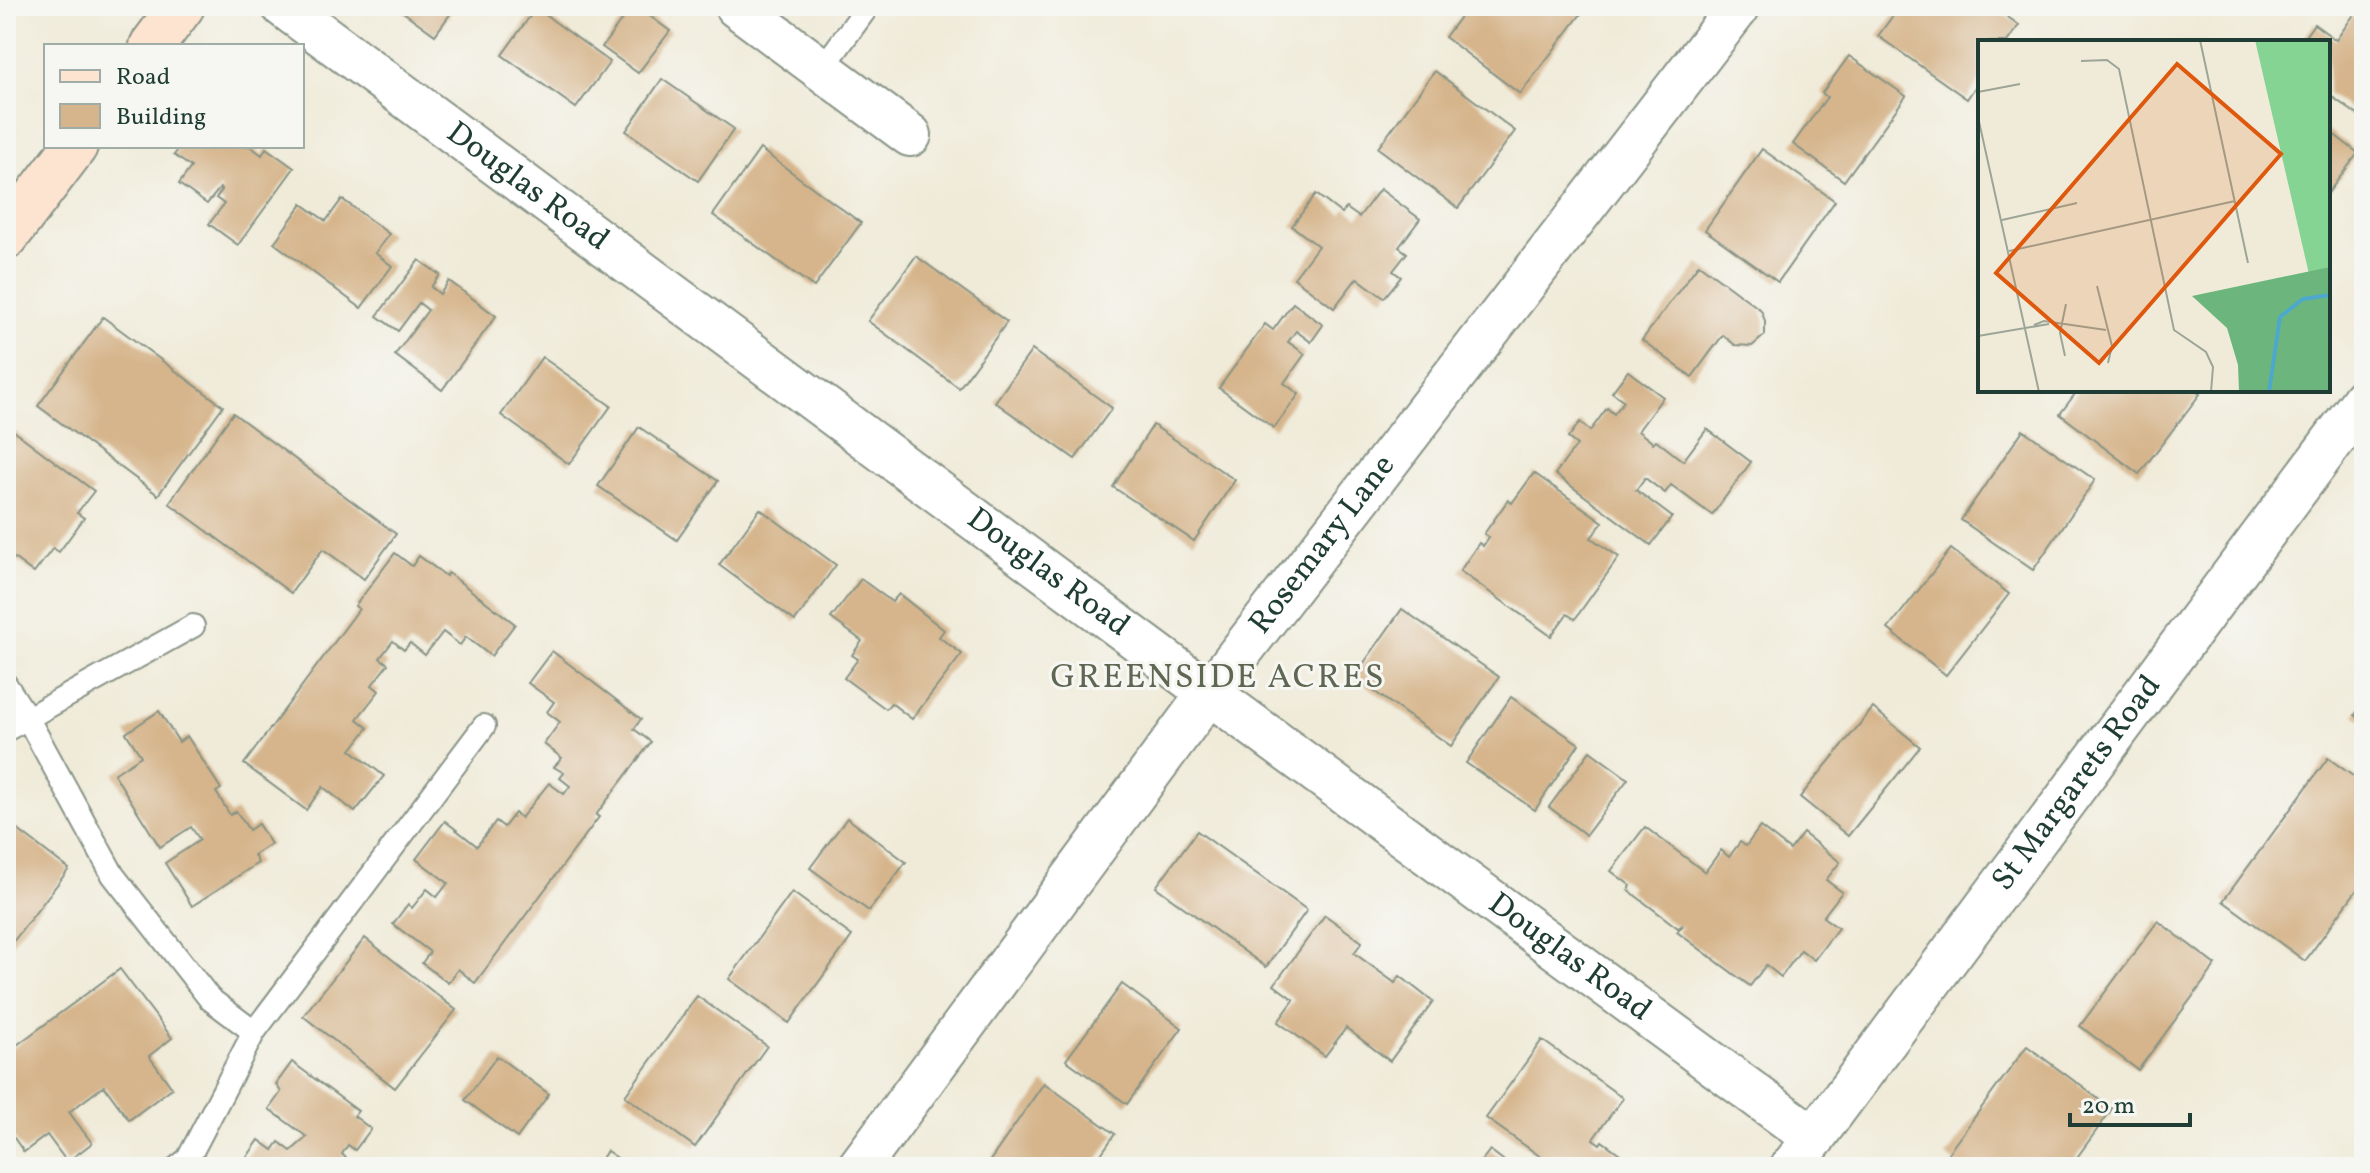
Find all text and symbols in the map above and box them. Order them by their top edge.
inset map [1978,40,2330,392]
legend [44,44,304,148]
text: Road [116,61,170,95]
text: Building [116,101,206,135]
street label: Douglas Road [437,112,618,262]
street label: Rosemary Lane [1240,446,1406,644]
street label: Douglas Road [957,498,1138,648]
district label: GREENSIDE ACRES [1051,655,1385,702]
street label: St Margarets Road [1983,667,2173,901]
street label: Douglas Road [1478,883,1660,1033]
scale bar [2070,1077,2190,1127]
text: 20 m [2082,1090,2135,1124]

